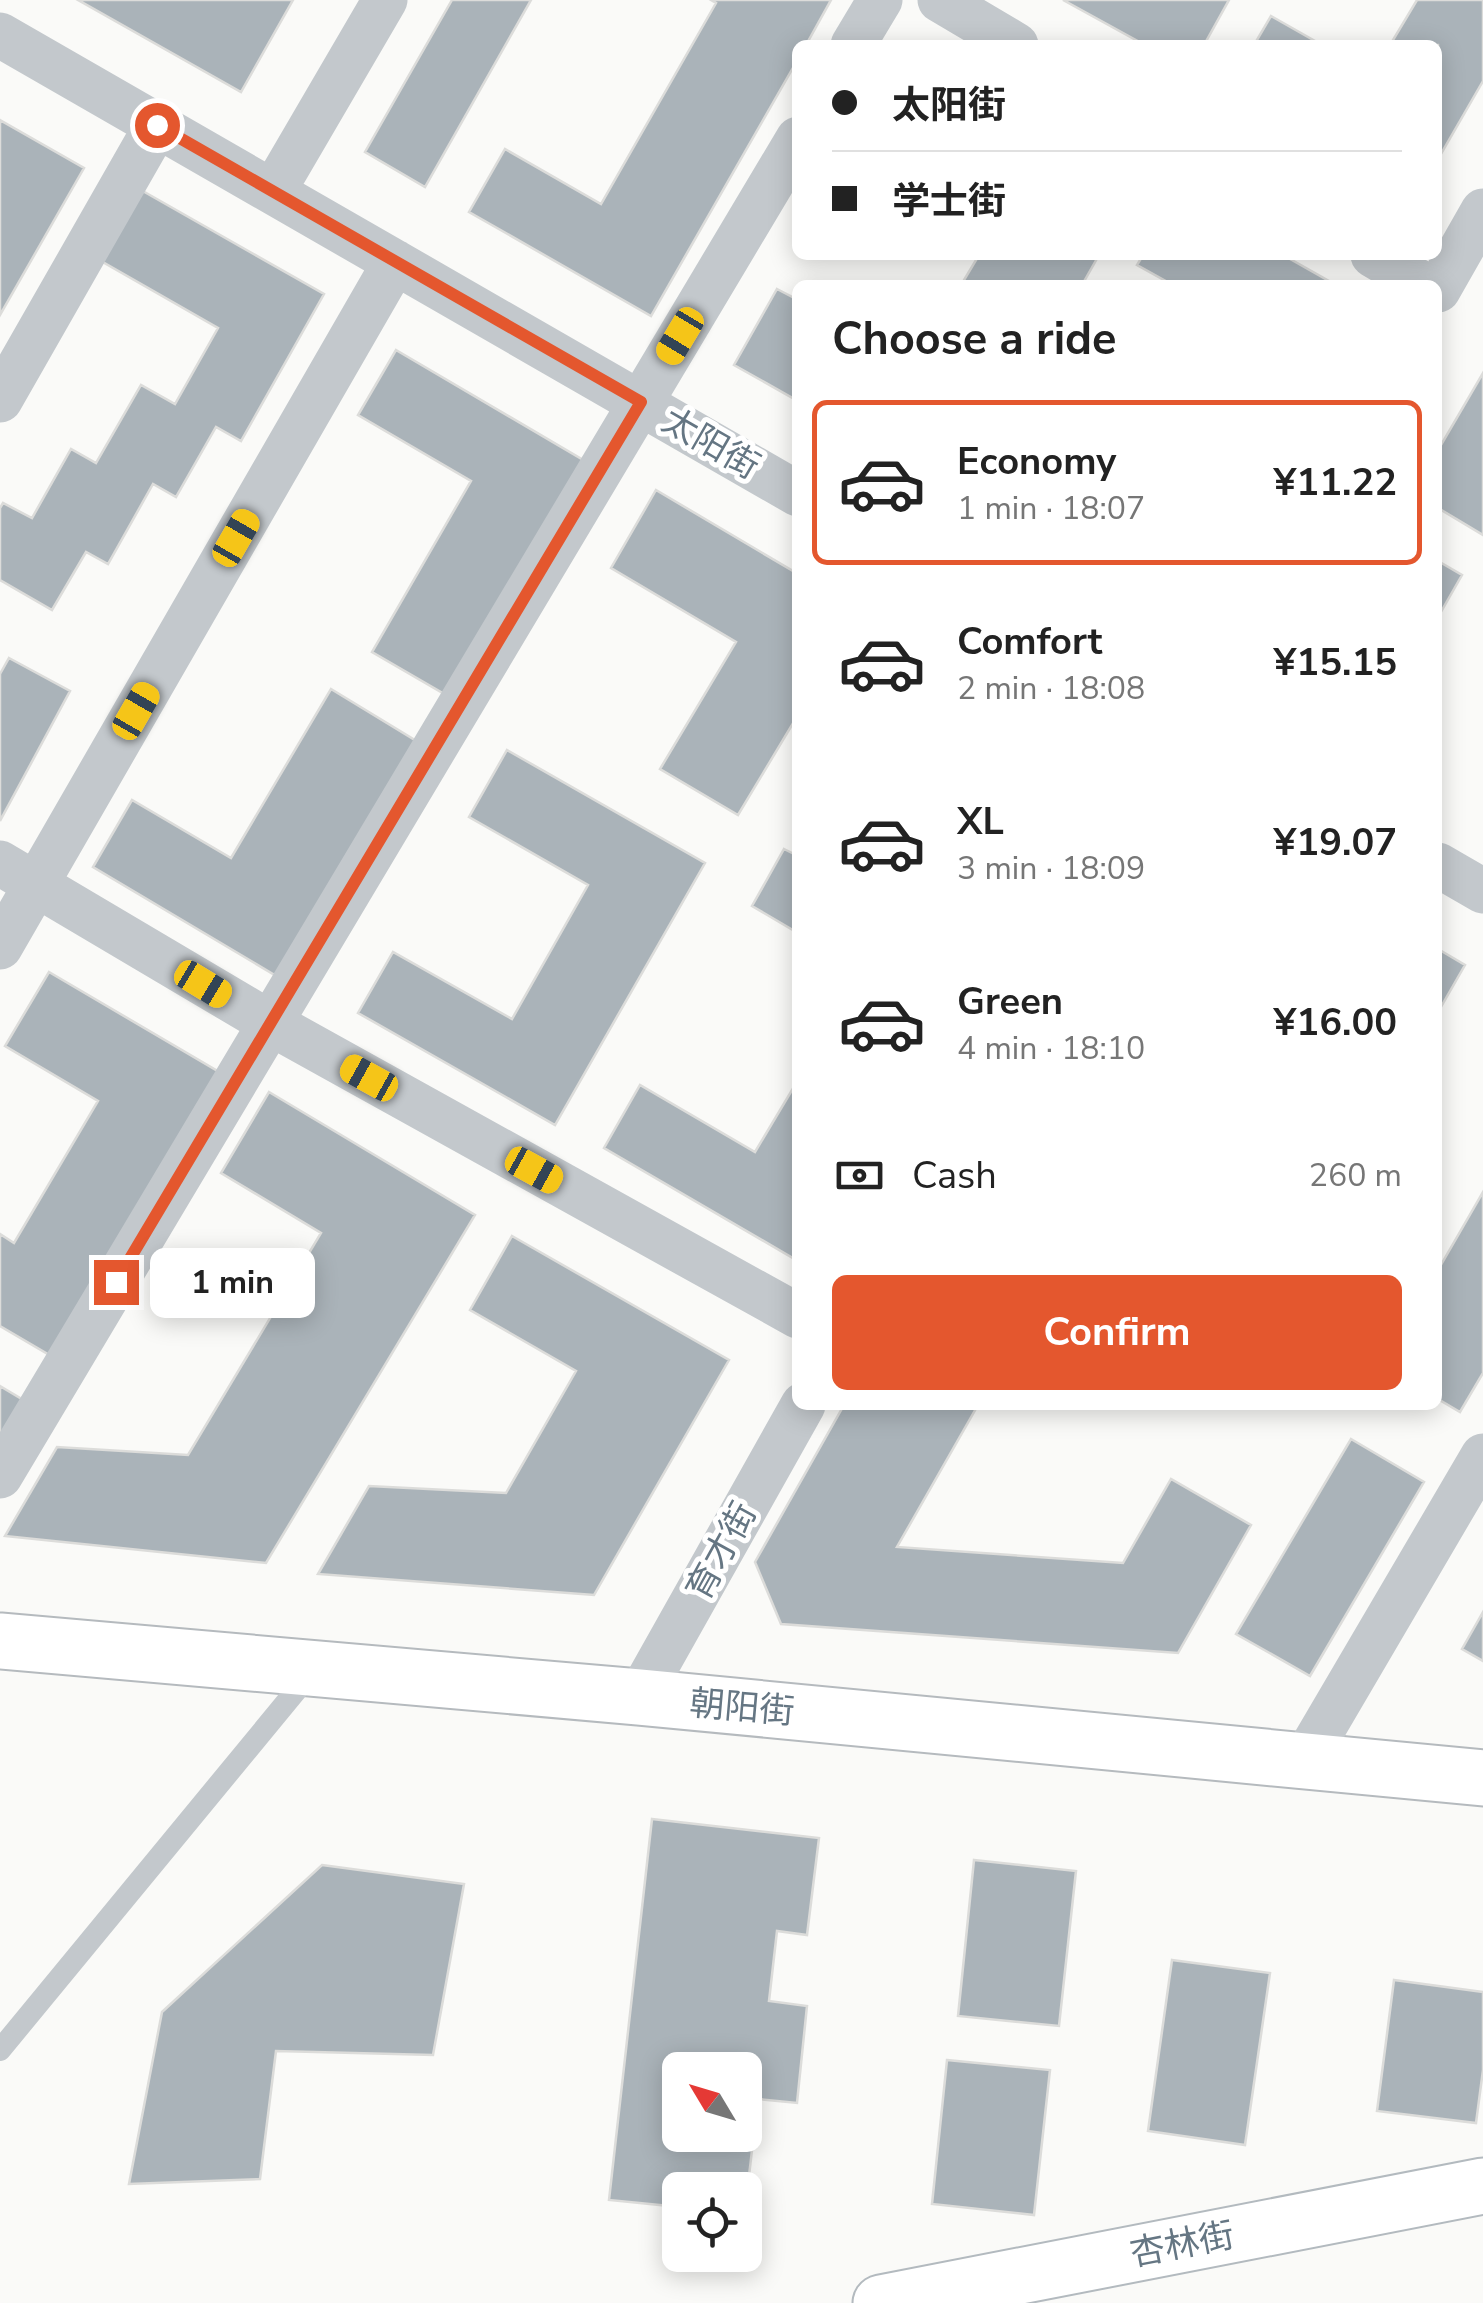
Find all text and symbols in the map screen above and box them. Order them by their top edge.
text: 太阳街 [892,80,1006,131]
route start [135,103,180,148]
text: 学士街 [892,176,1006,227]
car [652,303,708,369]
text: Choose a ride [832,309,1117,370]
street label: 太阳街 [654,397,768,490]
text: Economy [957,436,1116,487]
icon: car [837,438,927,528]
text: ¥11.22 [1274,457,1397,508]
text: 1 min · 18:07 [957,487,1145,530]
car [208,505,264,571]
text: Comfort [957,616,1102,667]
icon: car [837,618,927,708]
text: ¥15.15 [1274,637,1397,688]
text: 2 min · 18:08 [957,667,1145,710]
car [108,678,164,744]
text: XL [957,796,1004,847]
icon: car [837,798,927,888]
text: ¥19.07 [1274,817,1397,868]
text: 3 min · 18:09 [957,847,1145,890]
car [170,956,236,1012]
text: Green [957,976,1063,1027]
icon: car [837,978,927,1068]
text: ¥16.00 [1274,997,1397,1048]
text: 4 min · 18:10 [957,1027,1145,1070]
car [335,1050,403,1106]
car [500,1142,568,1198]
icon: cash [832,1148,887,1203]
text: Cash [912,1150,997,1201]
text: 260 m [1309,1154,1402,1197]
callout: 1 min [151,1247,316,1317]
route end [94,1260,139,1305]
text: 1 min [191,1261,274,1304]
button: Confirm [832,1275,1402,1390]
street label: 育才街 [675,1494,767,1609]
street label: 朝阳街 [688,1680,796,1735]
north arrow [662,2052,762,2152]
map controls [662,2052,762,2272]
button: locate [662,2172,762,2272]
street label: 杏林街 [1126,2211,1238,2278]

